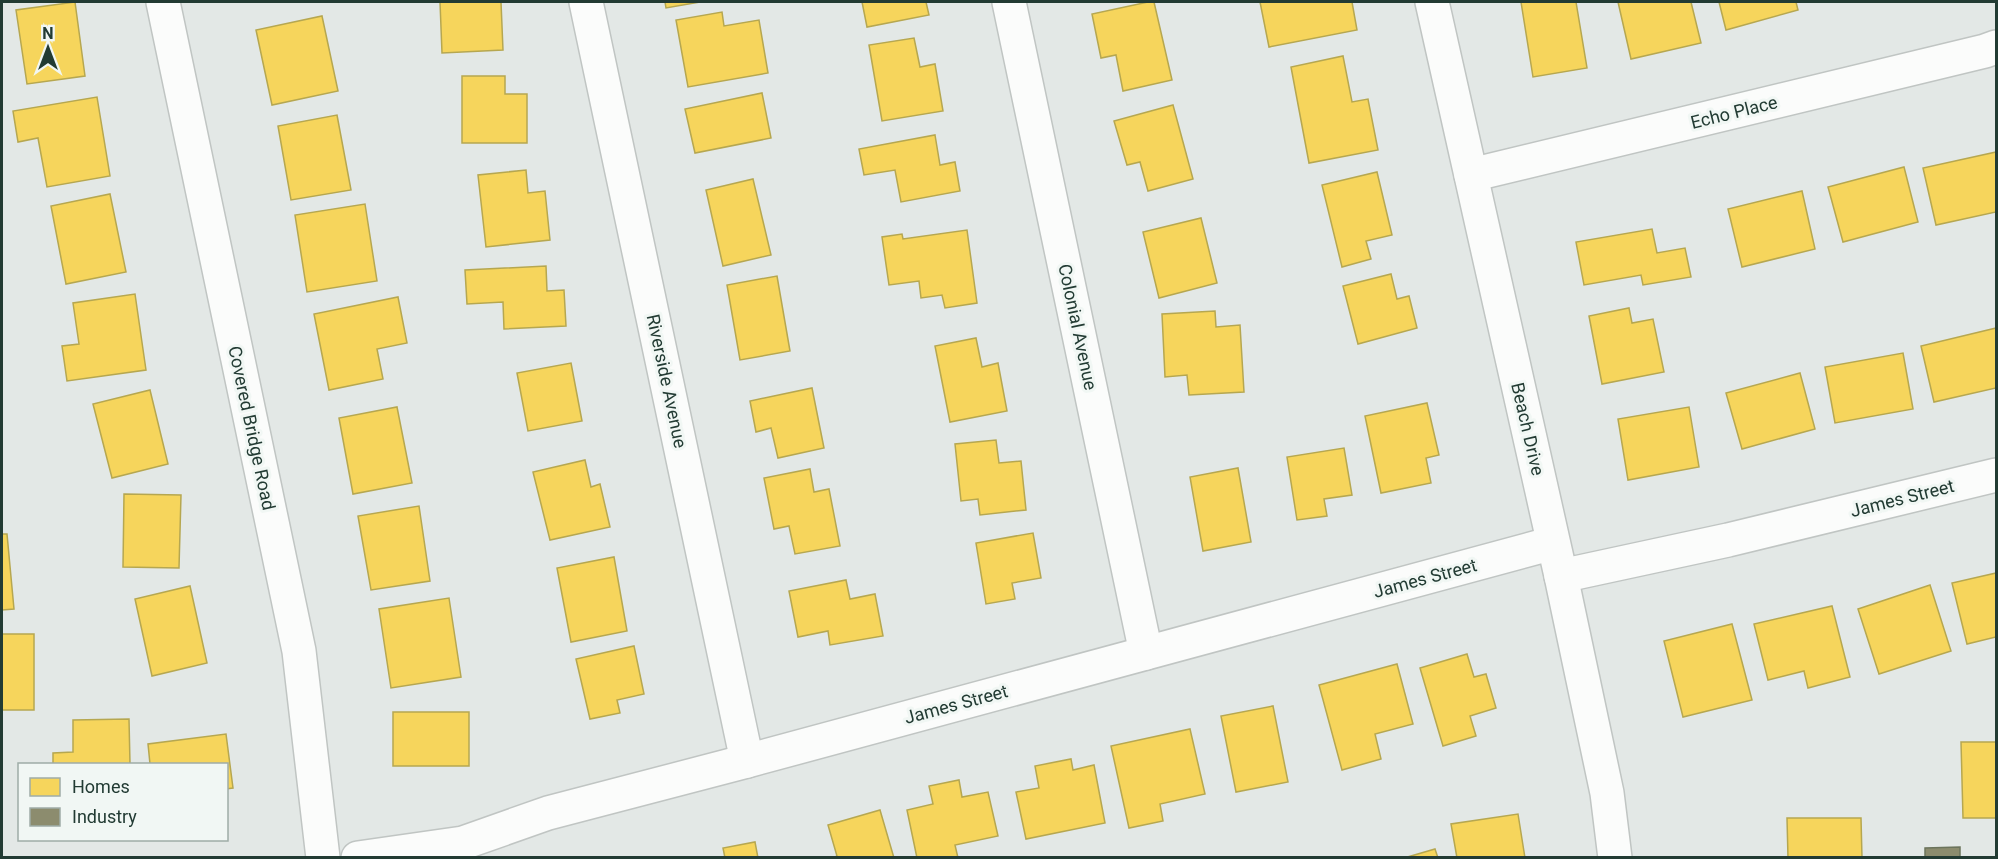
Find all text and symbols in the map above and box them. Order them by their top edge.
north arrow [18,18,78,78]
text: N [42,24,54,43]
street label: Echo Place [1688,91,1780,133]
street label: Colonial Avenue [1054,262,1102,392]
street label: Riverside Avenue [643,312,691,450]
street label: Covered Bridge Road [224,344,280,512]
street label: Beach Drive [1507,380,1549,478]
street label: James Street [1848,475,1956,521]
street label: James Street [1371,554,1479,602]
street label: James Street [902,680,1010,728]
legend [18,763,228,841]
text: Homes [72,776,130,797]
text: Industry [72,806,137,827]

